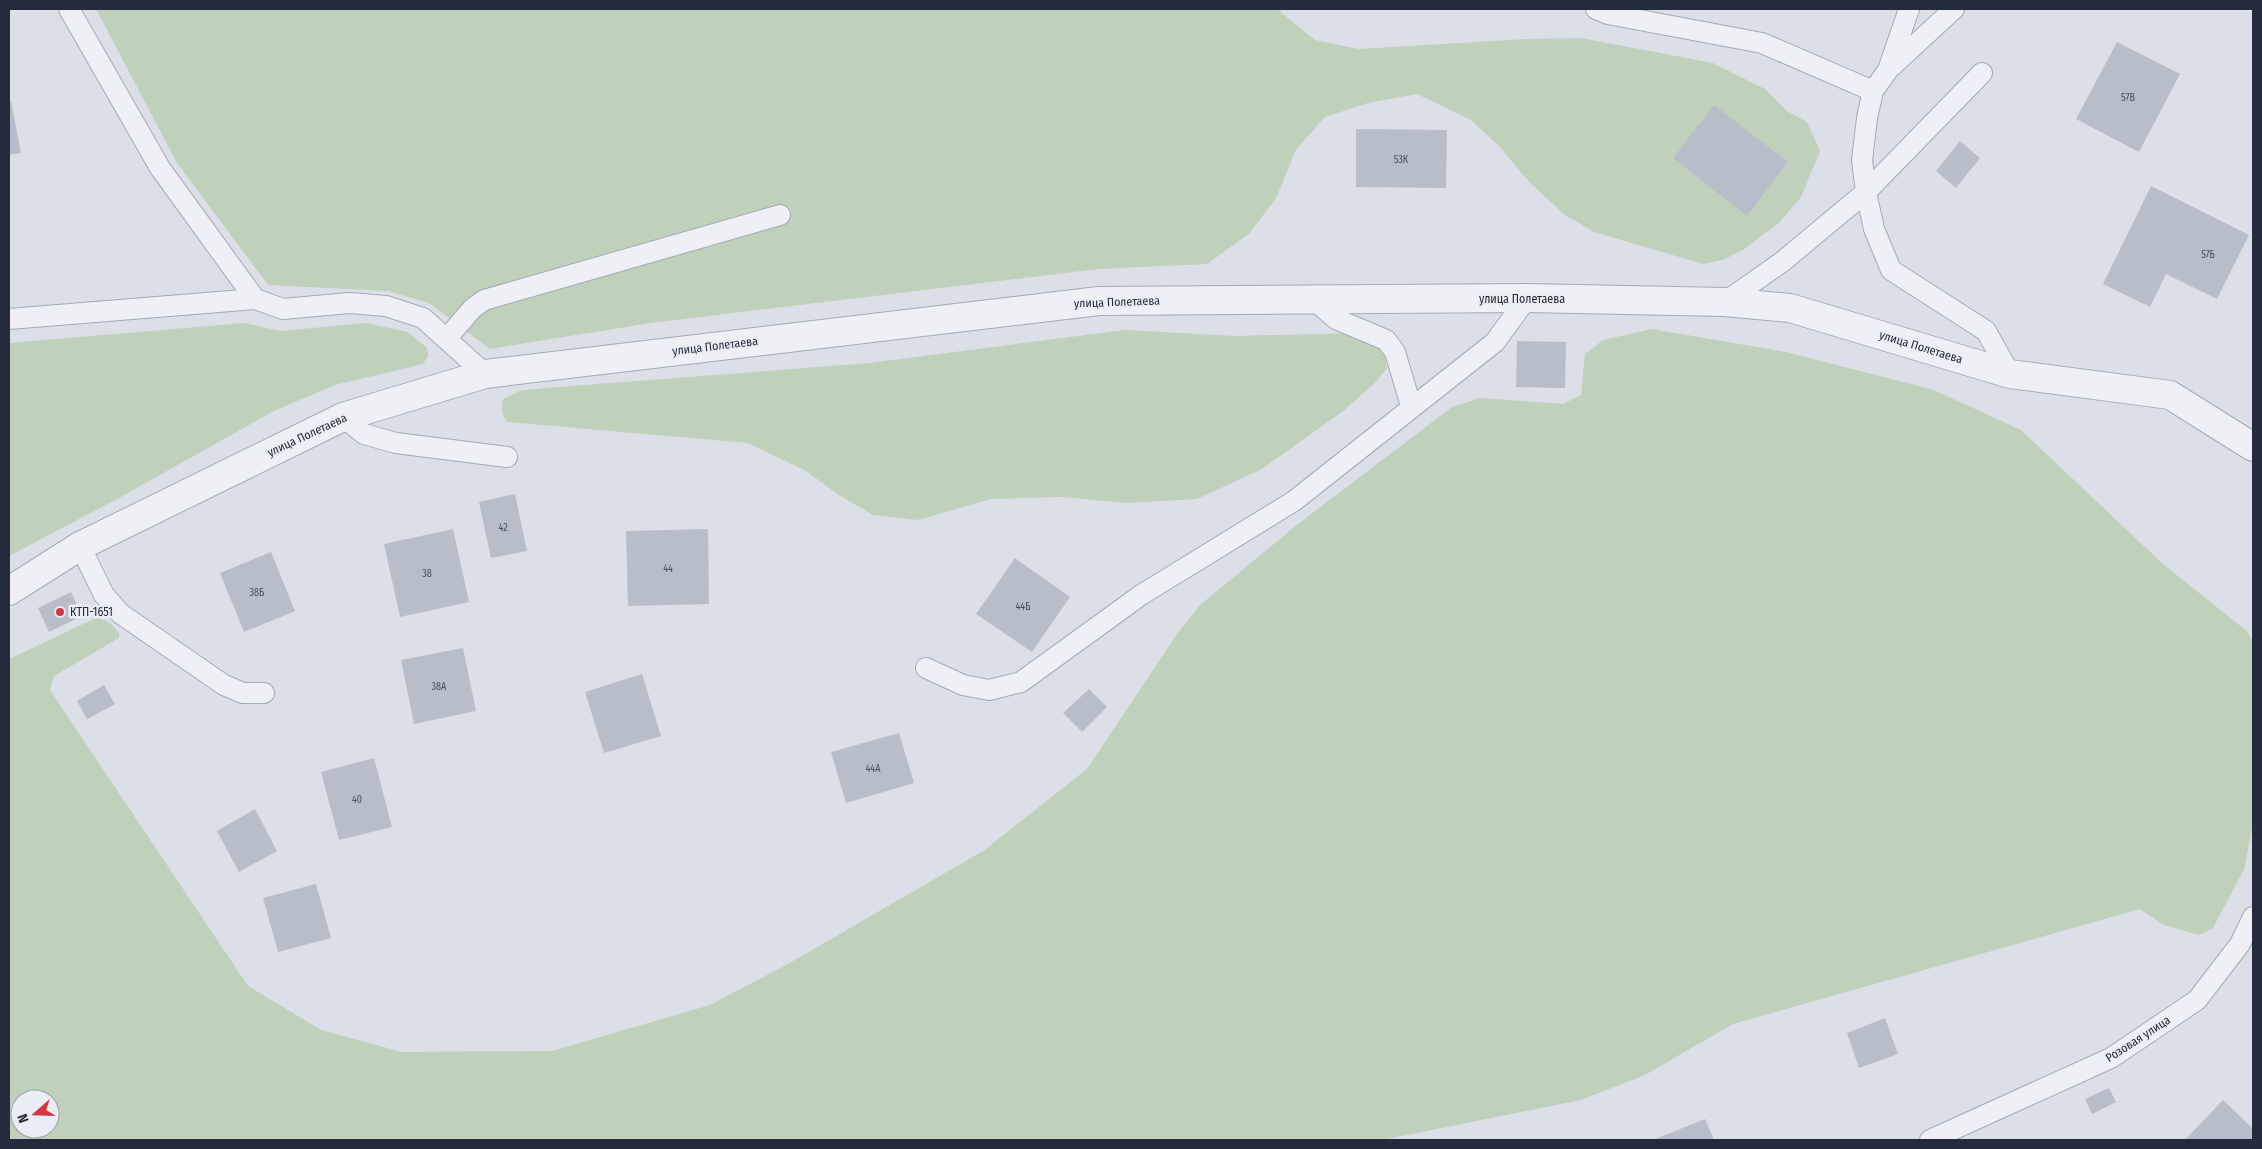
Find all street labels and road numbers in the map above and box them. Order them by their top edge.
street label: улица Полетаева [1479,292,1565,306]
street label: улица Полетаева [1074,293,1160,310]
street label: улица Полетаева [1878,328,1964,366]
street label: улица Полетаева [671,334,759,358]
street label: улица Полетаева [265,410,349,460]
street label: Розовая улица [2103,1013,2173,1065]

